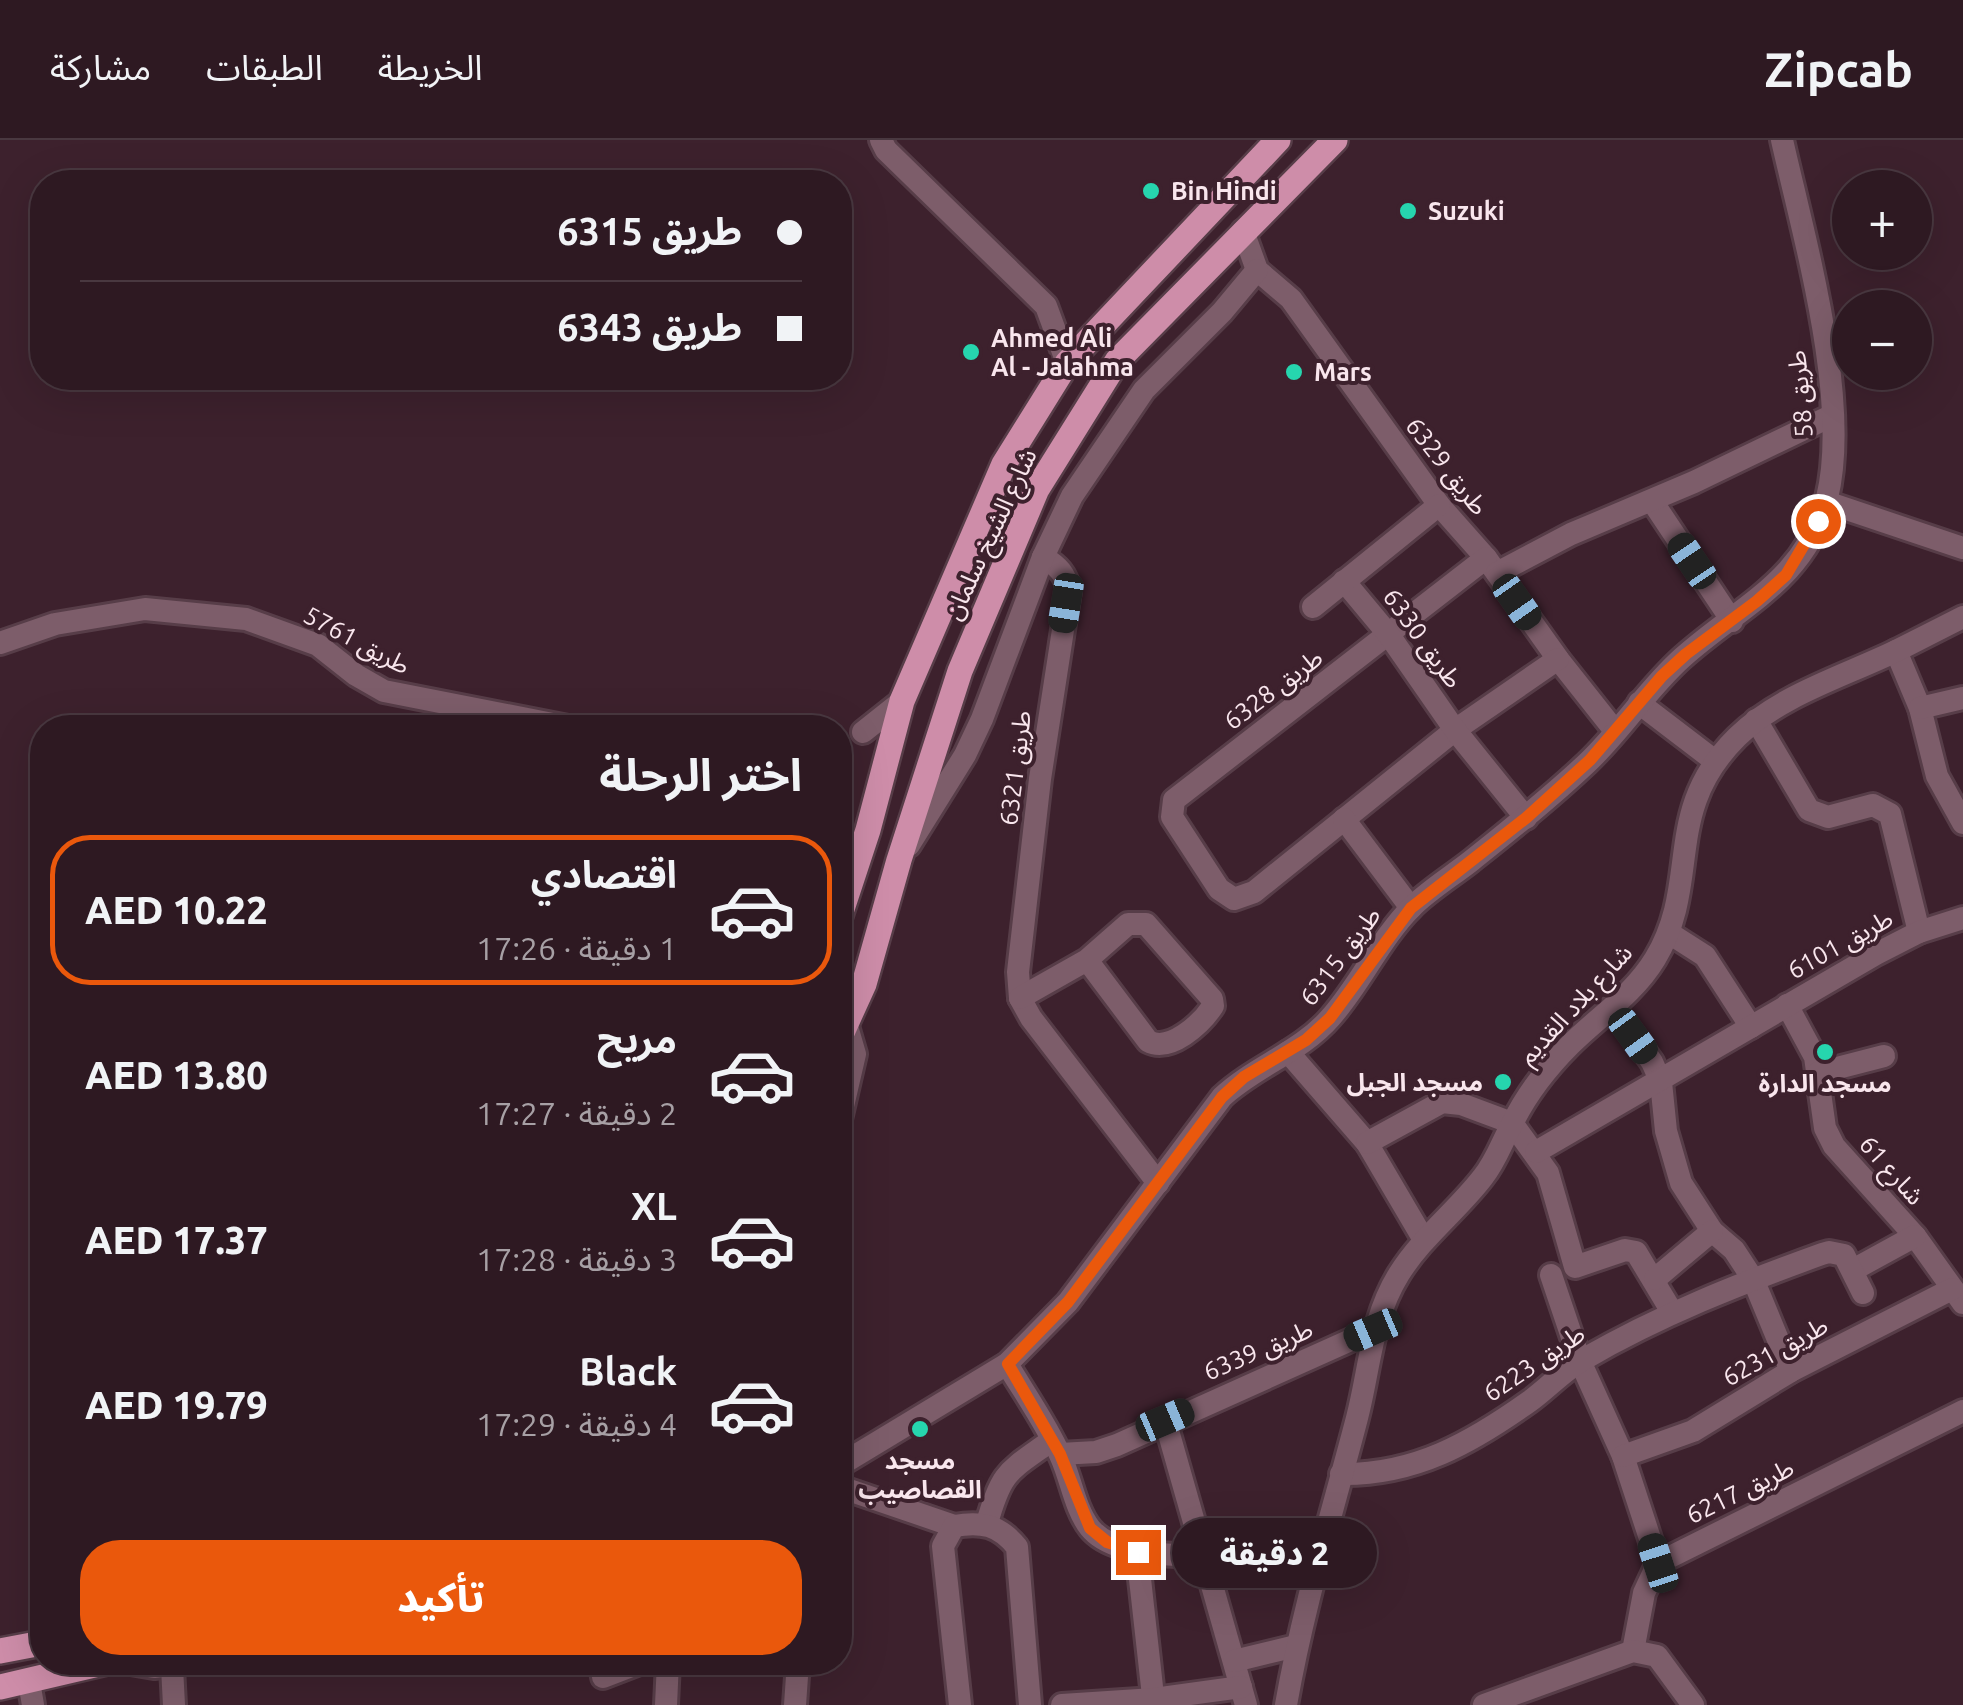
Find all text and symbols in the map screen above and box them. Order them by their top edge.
text: Zipcab [1764,42,1913,96]
text: مشاركة [50,47,151,87]
text: الطبقات [206,47,323,87]
text: الخريطة [378,47,483,87]
map controls [1832,170,1932,390]
button: + [1832,170,1932,270]
place label: Bin Hindi [1171,177,1277,205]
marker: Bin Hindi [1140,180,1162,202]
place label: Suzuki [1428,197,1505,225]
marker: Suzuki [1397,200,1419,222]
text: طريق 6315 [557,210,742,252]
button: − [1832,290,1932,390]
text: طريق 6343 [557,306,742,348]
place label: Ahmed Ali Al - Jalahma [991,324,1134,381]
marker: Ahmed Ali Al - Jalahma [960,341,982,363]
street label: طريق 58 [1782,349,1820,439]
place label: Mars [1314,358,1372,386]
marker: Mars [1283,361,1305,383]
street label: طريق 6329 [1399,412,1494,522]
street label: شارع الشيخ سلمان [938,444,1046,626]
route start [1796,499,1841,544]
car [1663,528,1721,594]
car [1488,569,1546,635]
car [1046,571,1086,635]
street label: طريق 6330 [1376,583,1468,694]
street label: طريق 5761 [298,600,415,681]
street label: طريق 6328 [1218,643,1329,737]
street label: طريق 6321 [994,709,1038,827]
text: اختر الرحلة [599,749,802,800]
text: اقتصادي [531,853,677,895]
icon: car [707,865,797,955]
text: AED 10.22 [85,889,268,931]
street label: طريق 6315 [1294,901,1388,1012]
street label: طريق 6101 [1783,904,1898,986]
text: 1 دقيقة · 17:26 [476,930,677,966]
street label: شارع بلاد القديم [1512,938,1642,1074]
car [1603,1003,1663,1069]
text: مريح [597,1018,677,1060]
icon: car [707,1030,797,1120]
marker: مسجد الدارة [1814,1041,1836,1063]
text: AED 13.80 [85,1054,268,1096]
place label: مسجد الجبل [1346,1068,1483,1097]
place label: مسجد الدارة [1759,1069,1891,1098]
marker: مسجد الجبل [1492,1071,1514,1093]
text: 2 دقيقة · 17:27 [476,1095,677,1131]
street label: شارع 61 [1850,1130,1930,1213]
text: XL [631,1185,677,1227]
icon: car [707,1195,797,1285]
text: AED 17.37 [85,1219,268,1261]
text: 3 دقيقة · 17:28 [476,1241,677,1277]
car [1340,1304,1406,1356]
street label: طريق 6231 [1718,1311,1833,1393]
street label: طريق 6339 [1199,1314,1318,1387]
street label: طريق 6223 [1478,1319,1591,1409]
text: Black [579,1350,677,1392]
icon: car [707,1360,797,1450]
text: AED 19.79 [85,1384,268,1426]
car [1132,1394,1198,1446]
text: 4 دقيقة · 17:29 [476,1406,677,1442]
marker: مسجد القصاصيب [909,1418,931,1440]
place label: مسجد القصاصيب [858,1446,982,1505]
street label: طريق 6217 [1682,1453,1799,1531]
callout: 2 دقيقة [1173,1517,1378,1587]
route end [1116,1530,1161,1575]
car [1634,1530,1682,1596]
text: 2 دقيقة [1220,1535,1329,1571]
button: تأكيد [80,1540,802,1655]

